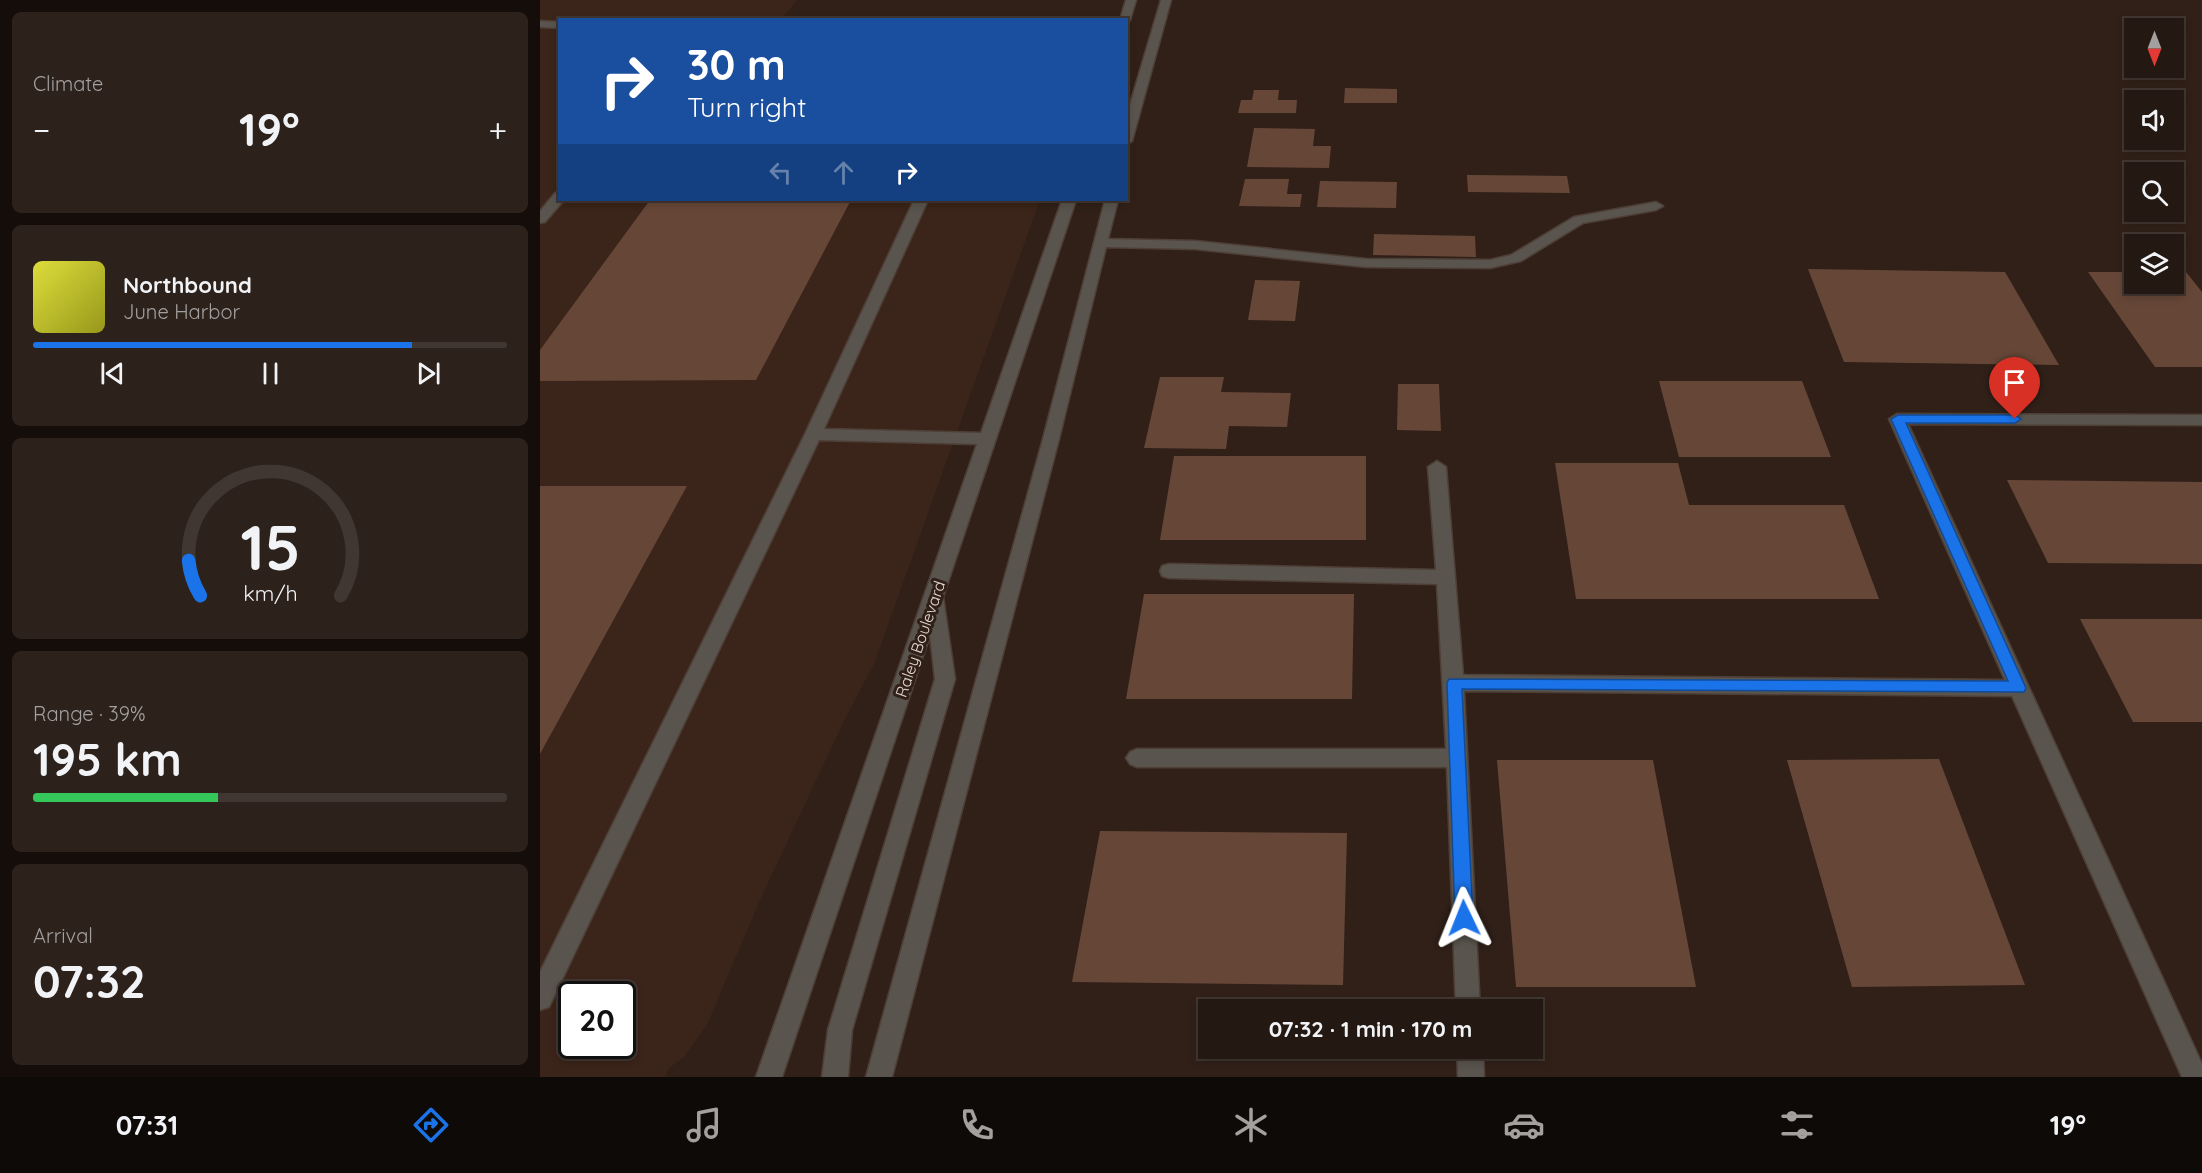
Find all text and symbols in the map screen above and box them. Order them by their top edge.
north arrow [2124,18,2184,78]
map controls [2124,18,2184,294]
text: 30 m [687,38,786,91]
icon: right [588,42,666,120]
text: Climate [33,71,103,96]
text: Turn right [687,90,806,124]
button: sound [2124,90,2184,150]
text: 19° [239,101,300,157]
text: − [33,109,50,150]
text: + [488,109,507,150]
icon: left [764,156,797,189]
icon: ahead [827,156,860,189]
icon: right [890,156,923,189]
button: search [2124,162,2184,222]
button: layers [2124,234,2184,294]
text: Northbound [123,271,252,299]
text: June Harbor [123,299,240,324]
icon: previous [96,357,129,390]
icon: pause [254,357,287,390]
icon: next [412,357,445,390]
pin [1989,357,2040,419]
icon: arrive [1998,366,2031,399]
text: 15 [240,508,300,586]
street label: Raley Boulevard [891,578,949,700]
text: km/h [243,580,297,606]
text: Range · 39% [33,701,146,726]
text: 195 km [33,731,182,787]
position arrow [1432,886,1496,950]
text: Arrival [33,923,93,948]
text: 07:32 [33,953,146,1009]
speed limit sign: 20 [558,981,636,1059]
text: 07:32 · 1 min · 170 m [1269,1015,1472,1043]
icon: directions [410,1104,452,1146]
icon: music [683,1104,725,1146]
icon: phone [956,1104,998,1146]
icon: climate [1230,1104,1272,1146]
icon: car [1503,1104,1545,1146]
icon: filters [1776,1104,1818,1146]
text: 07:31 [116,1108,178,1142]
text: 19° [2050,1108,2086,1142]

